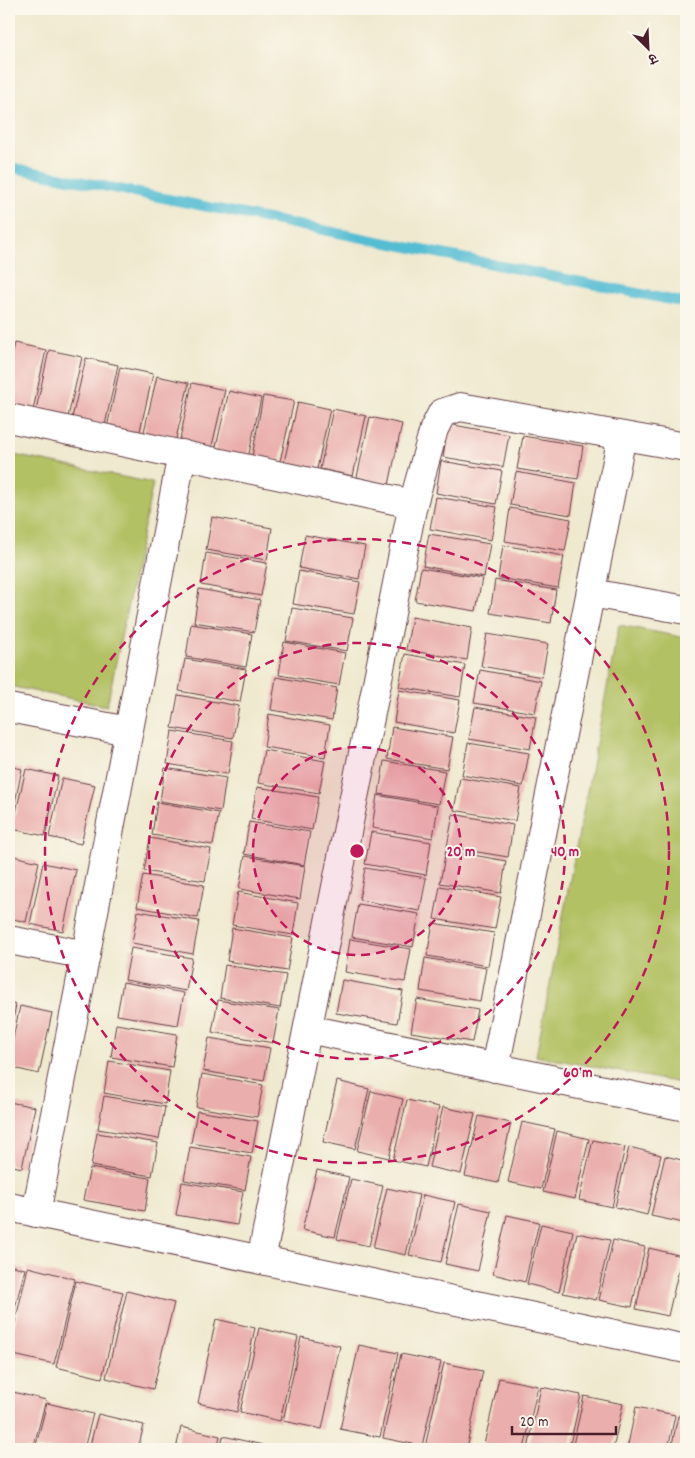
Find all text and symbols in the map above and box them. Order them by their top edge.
north arrow [622,22,672,72]
text: उ [644,47,661,69]
centre of rings [348,842,366,860]
text: 20 m [447,842,475,864]
text: 40 m [551,842,579,864]
text: 60 m [563,1063,593,1085]
scale bar [512,1403,616,1435]
text: 20 m [520,1412,548,1434]

